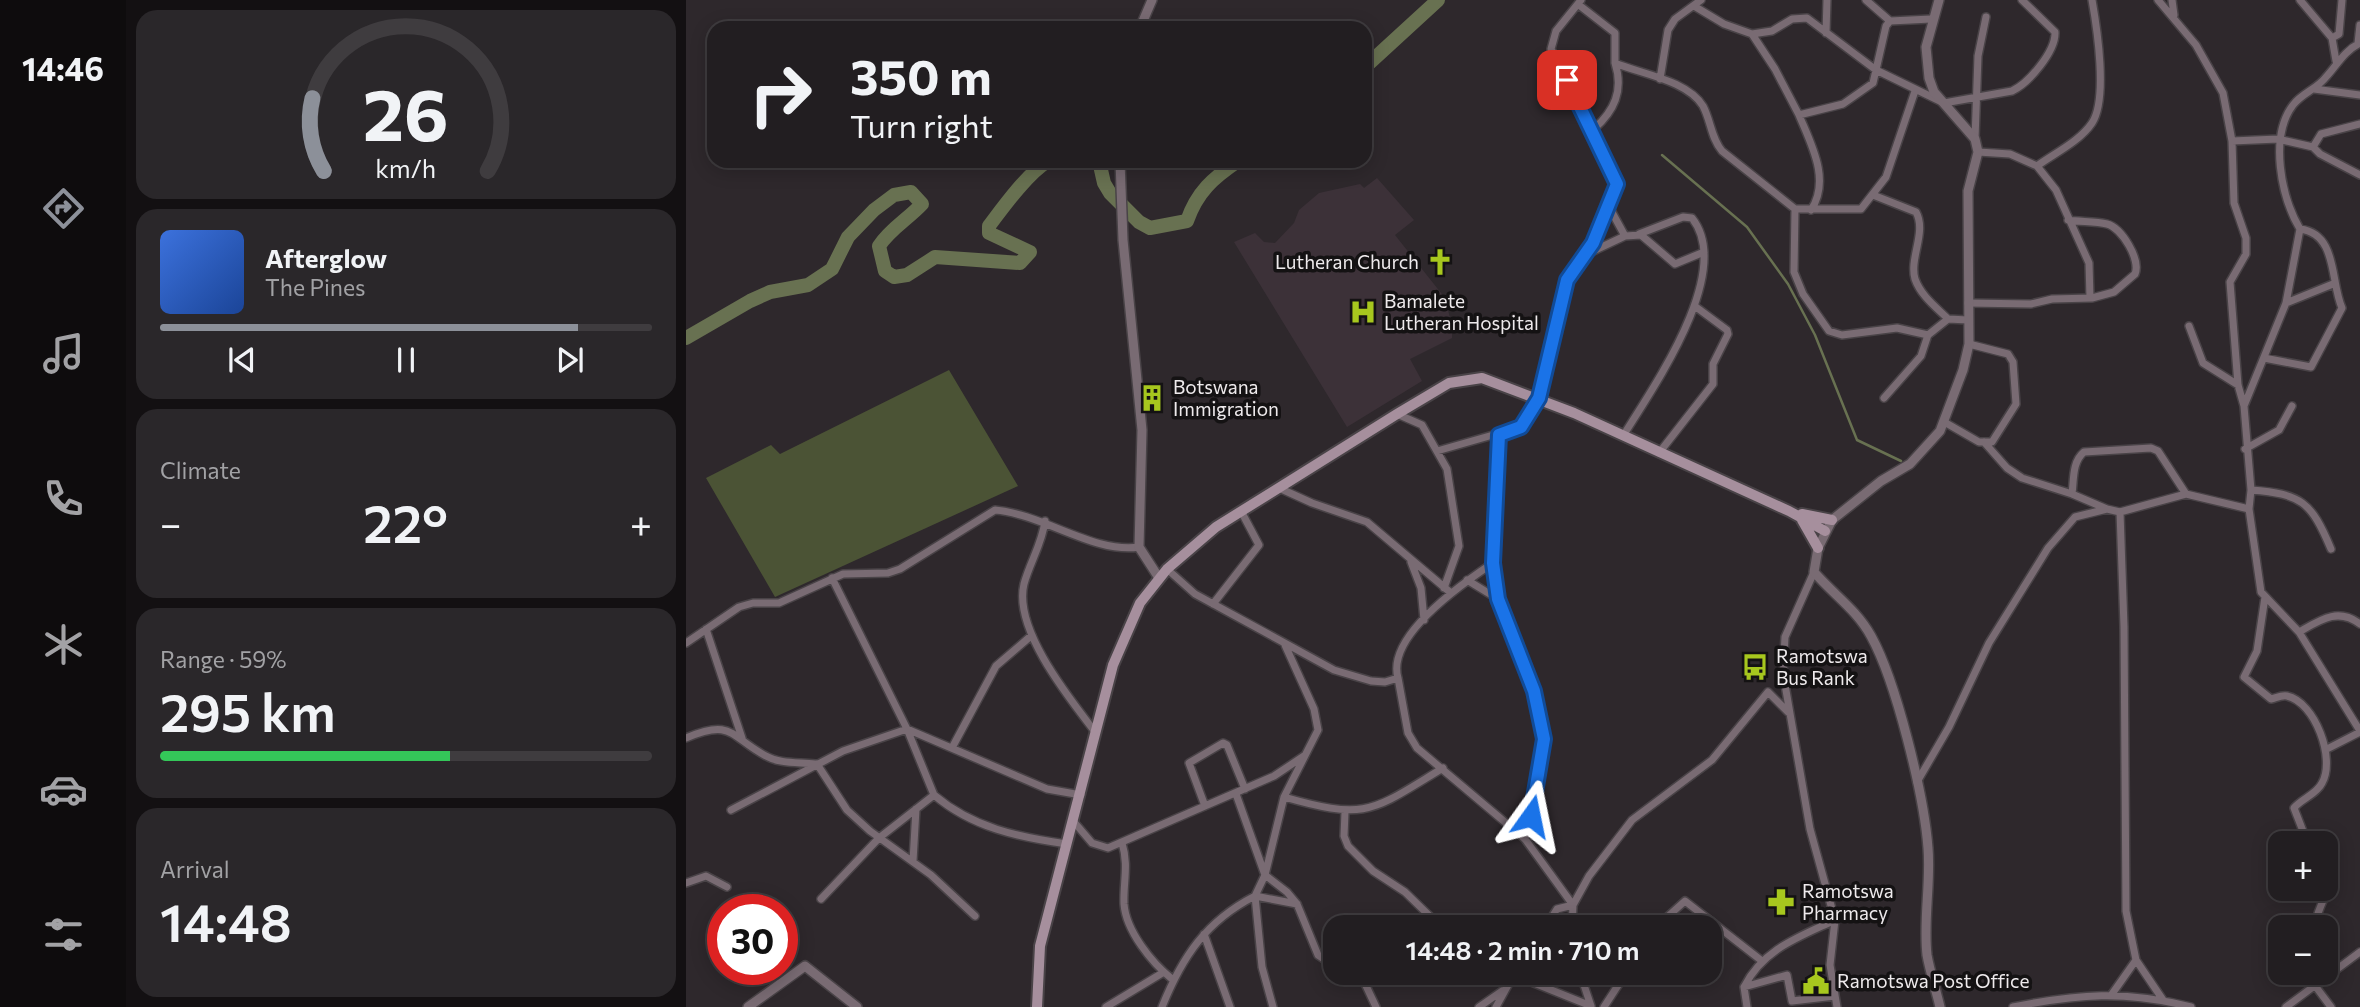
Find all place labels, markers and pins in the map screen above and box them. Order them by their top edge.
pin [1537,50,1597,110]
church icon: Lutheran Church [1425,247,1455,277]
place label: Lutheran Church [1275,250,1419,273]
place label: Bamalete Lutheran Hospital [1384,289,1539,334]
hospital icon: Bamalete Lutheran Hospital [1348,297,1378,327]
place label: Botswana Immigration [1173,375,1279,420]
building icon: Botswana Immigration [1137,383,1167,413]
place label: Ramotswa Bus Rank [1776,644,1868,689]
bus stop icon: Ramotswa Bus Rank [1740,652,1770,682]
place label: Ramotswa Pharmacy [1802,879,1894,924]
pharmacy icon: Ramotswa Pharmacy [1766,887,1796,917]
public building icon: Ramotswa Post Office [1801,966,1831,996]
place label: Ramotswa Post Office [1837,969,2029,992]

